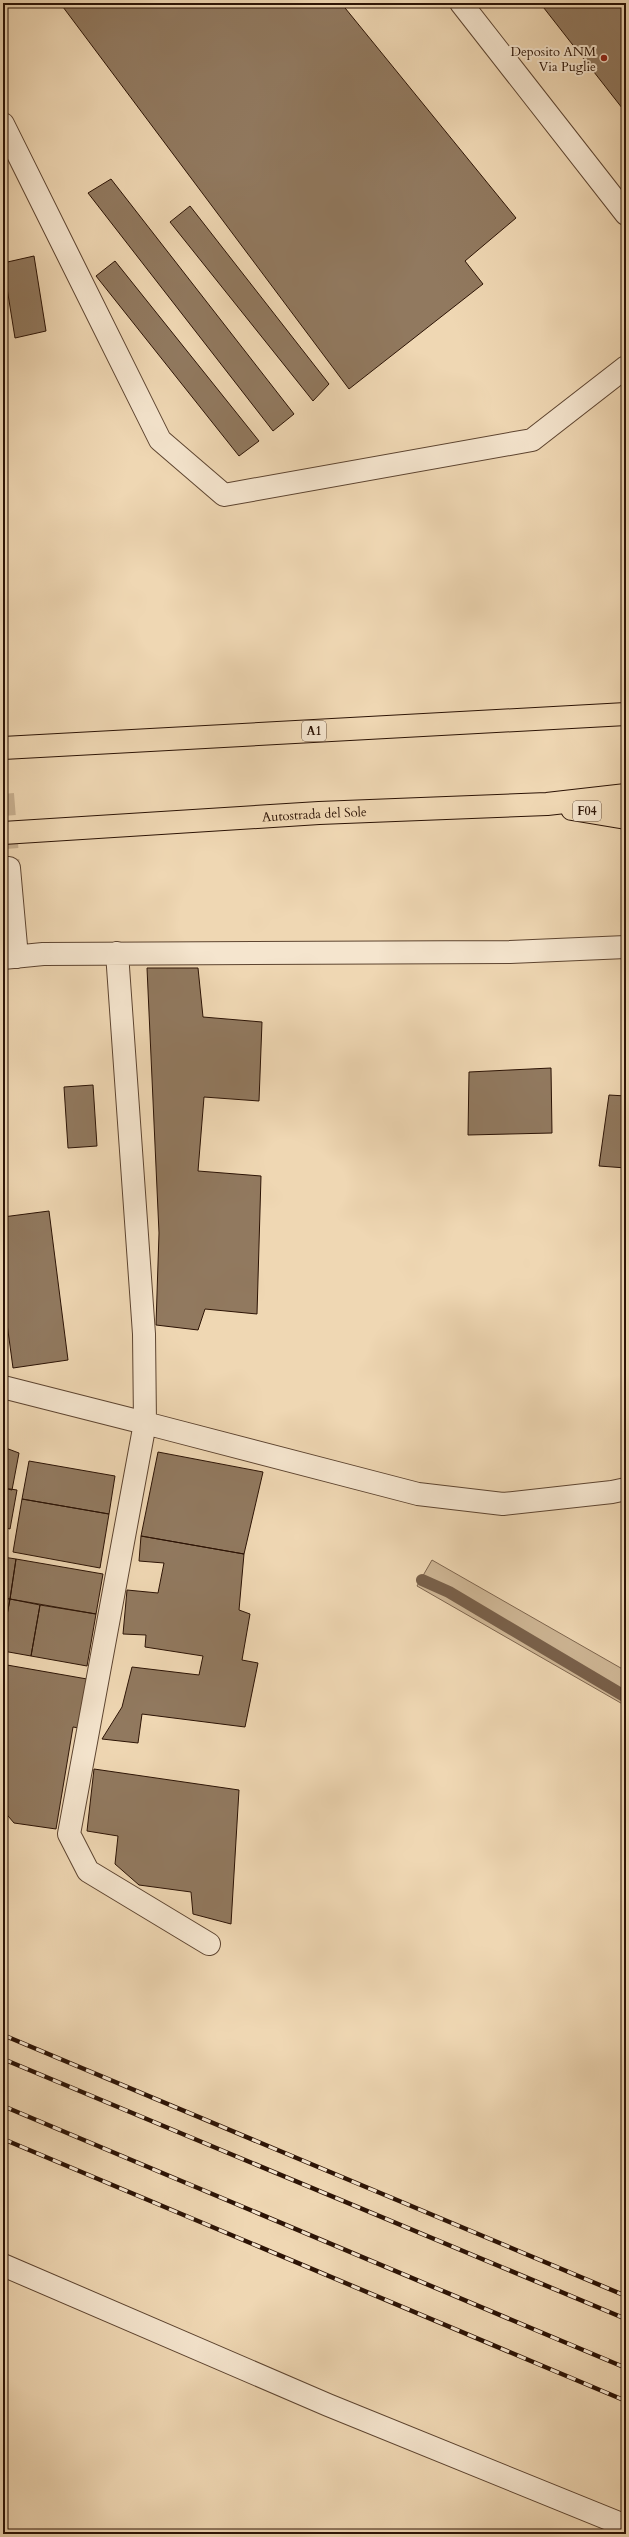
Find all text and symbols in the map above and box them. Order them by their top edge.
place label: Deposito ANM Via Puglie [510,43,596,76]
marker: Deposito ANM Via Puglie [599,53,609,63]
road number: A1 [302,721,326,741]
road number: F04 [573,801,601,821]
street label: Autostrada del Sole [262,803,367,827]

